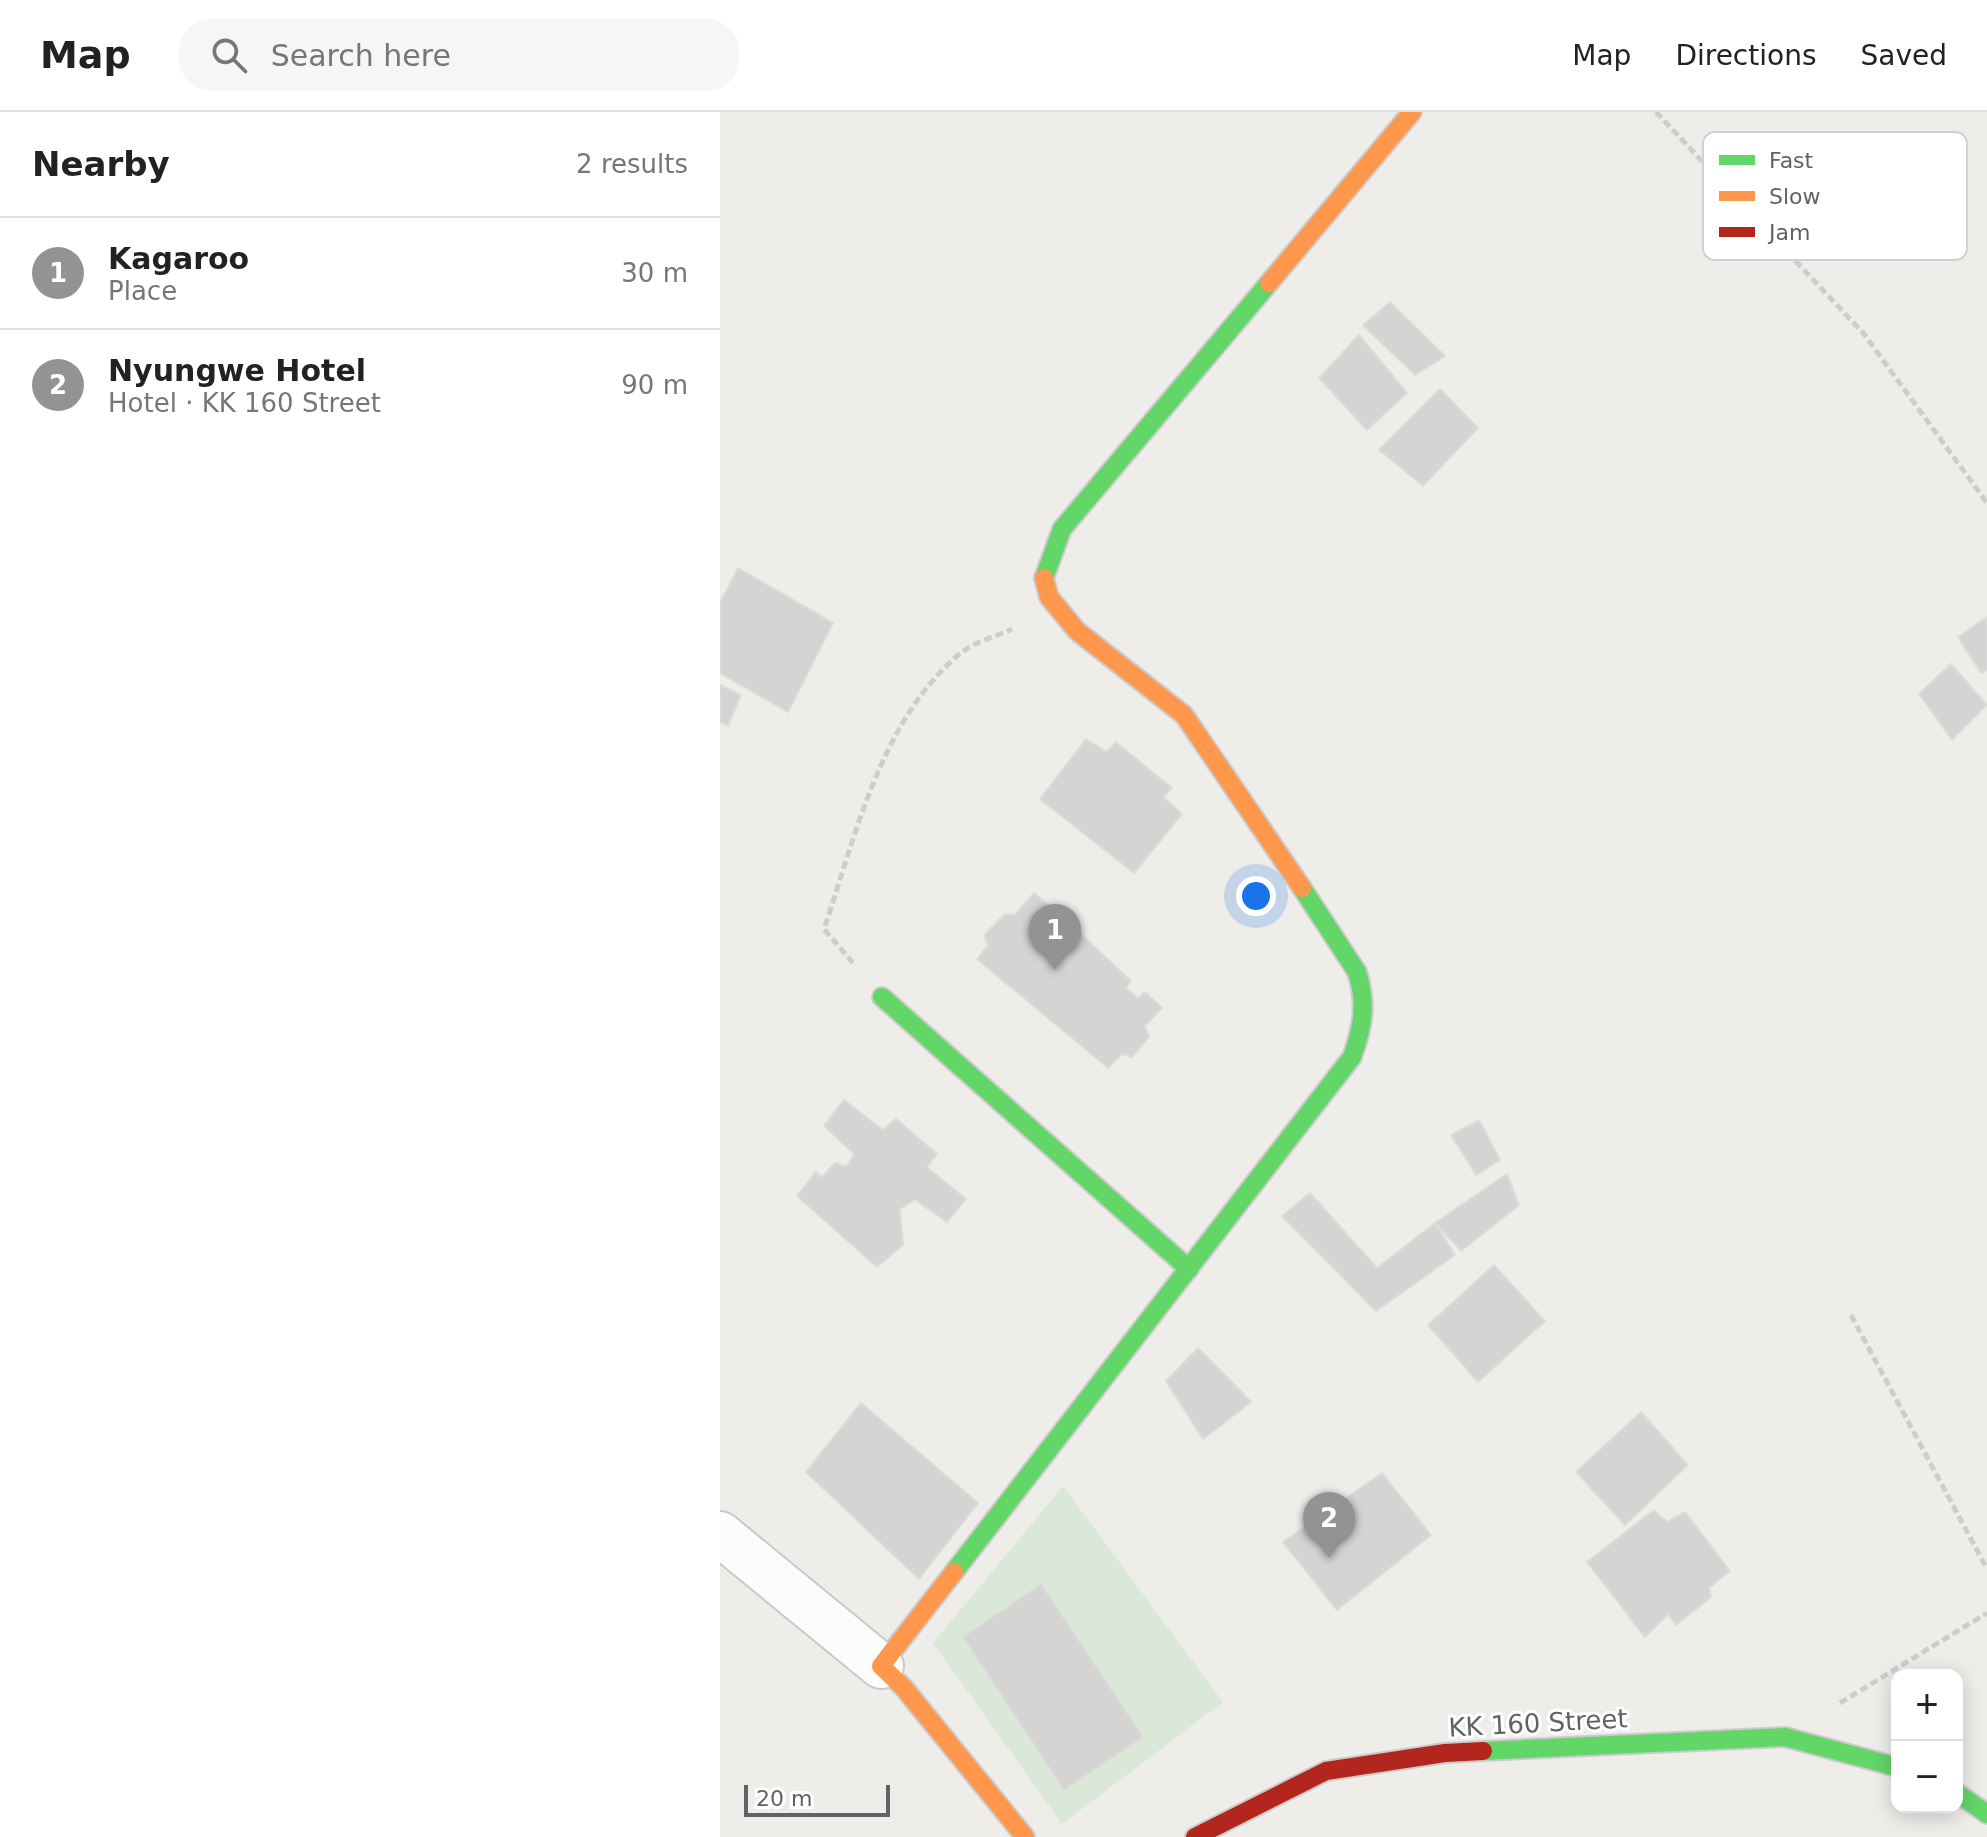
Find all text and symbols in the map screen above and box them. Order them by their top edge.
search box [179,19,739,91]
text: Map [40,33,131,77]
icon: search [207,33,251,77]
text: Search here [271,38,451,73]
text: Map [1572,39,1631,72]
text: Directions [1675,39,1816,72]
text: Saved [1860,39,1947,72]
legend [1703,132,1967,260]
text: Nearby [32,144,170,184]
text: Fast [1769,148,1814,173]
text: 2 results [576,149,688,179]
text: Slow [1769,184,1821,209]
text: Jam [1767,220,1810,245]
text: Kagaroo [108,241,249,276]
text: 1 [49,258,67,288]
text: 30 m [621,258,688,288]
text: Place [108,276,177,306]
text: Nyungwe Hotel [108,353,366,388]
text: 2 [49,370,67,400]
text: 90 m [621,370,688,400]
text: Hotel · KK 160 Street [108,388,381,418]
your location [1236,876,1276,916]
pin: 1 [1029,904,1081,970]
pin: 2 [1303,1492,1355,1558]
map controls [1891,1669,1963,1813]
button: + [1891,1669,1963,1741]
street label: KK 160 Street [1448,1703,1628,1743]
button: − [1891,1741,1963,1813]
scale bar [744,1781,890,1817]
text: 20 m [756,1786,812,1811]

